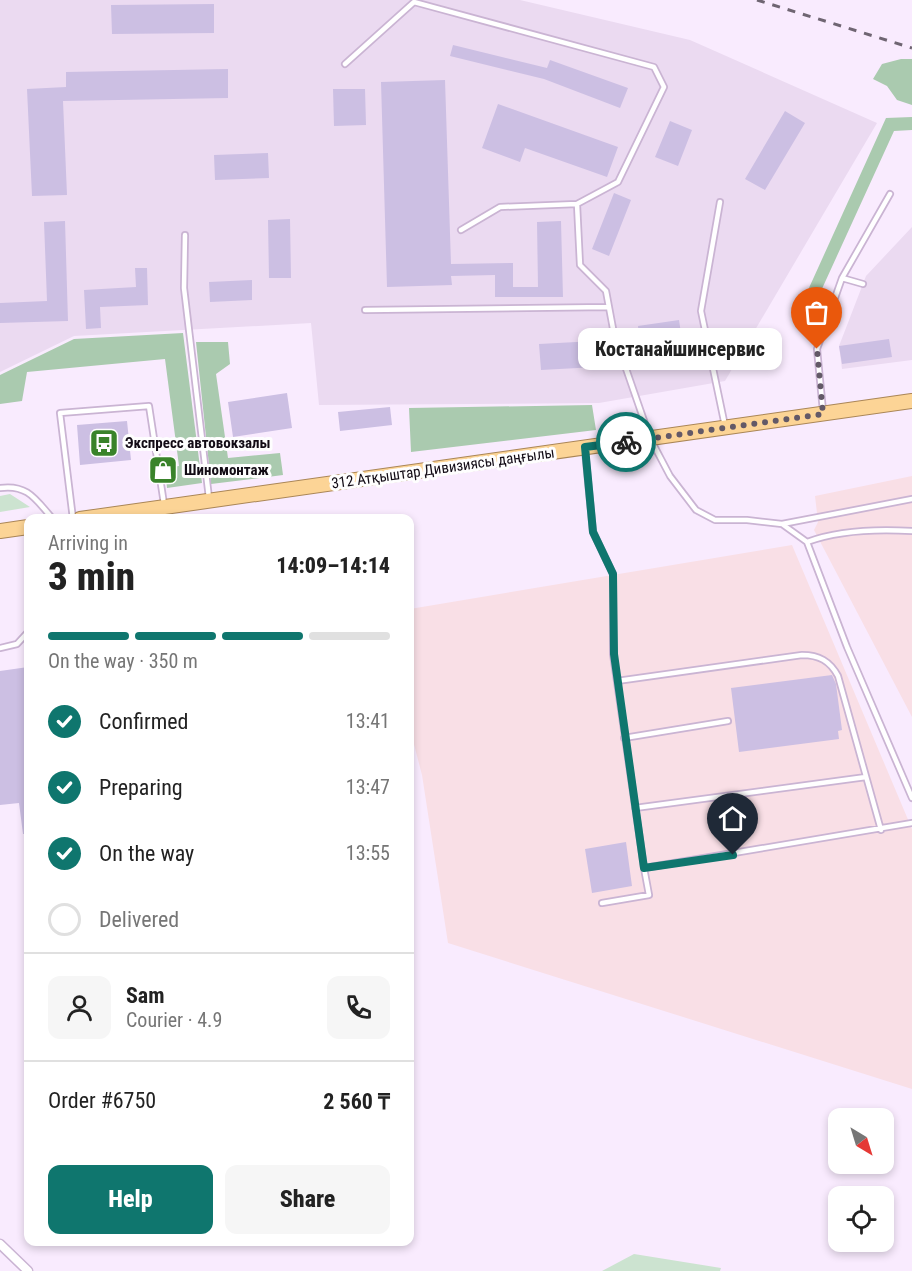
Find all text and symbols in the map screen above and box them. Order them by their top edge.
pin [791,287,842,349]
icon: bag [800,296,833,329]
callout: Костанайшинсервис [577,328,781,370]
text: Костанайшинсервис [595,337,765,361]
courier [596,412,656,472]
icon: bike [610,426,643,459]
bus stop icon: Экспресс автовокзалы [88,427,120,459]
place label: Экспресс автовокзалы [125,434,271,452]
street label: 312 Атқыштар Дивизиясы даңғылы [330,443,556,493]
shop icon: Шиномонтаж [147,454,179,486]
place label: Шиномонтаж [184,461,269,479]
text: Arriving in [48,531,128,555]
text: 14:09–14:14 [276,553,390,578]
text: 3 min [48,554,135,600]
text: On the way · 350 m [48,649,198,673]
icon: check [48,705,81,738]
text: Confirmed [99,709,188,734]
text: 13:41 [346,709,390,733]
icon: check [48,771,81,804]
text: Preparing [99,775,183,800]
text: 13:47 [346,775,390,799]
pin [707,793,758,855]
icon: home [716,802,749,835]
icon: check [48,837,81,870]
text: On the way [99,841,194,866]
text: 13:55 [346,841,390,865]
text: Delivered [99,907,179,932]
button: person [48,976,111,1039]
button: phone [327,976,390,1039]
text: Sam [126,983,165,1008]
text: Courier · 4.9 [126,1008,222,1032]
text: Order #6750 [48,1088,156,1113]
text: 2 560 ₸ [323,1089,390,1114]
north arrow [828,1108,894,1174]
map controls [828,1108,894,1252]
button: Help [48,1165,213,1234]
button: Share [225,1165,390,1234]
button: locate [828,1186,894,1252]

